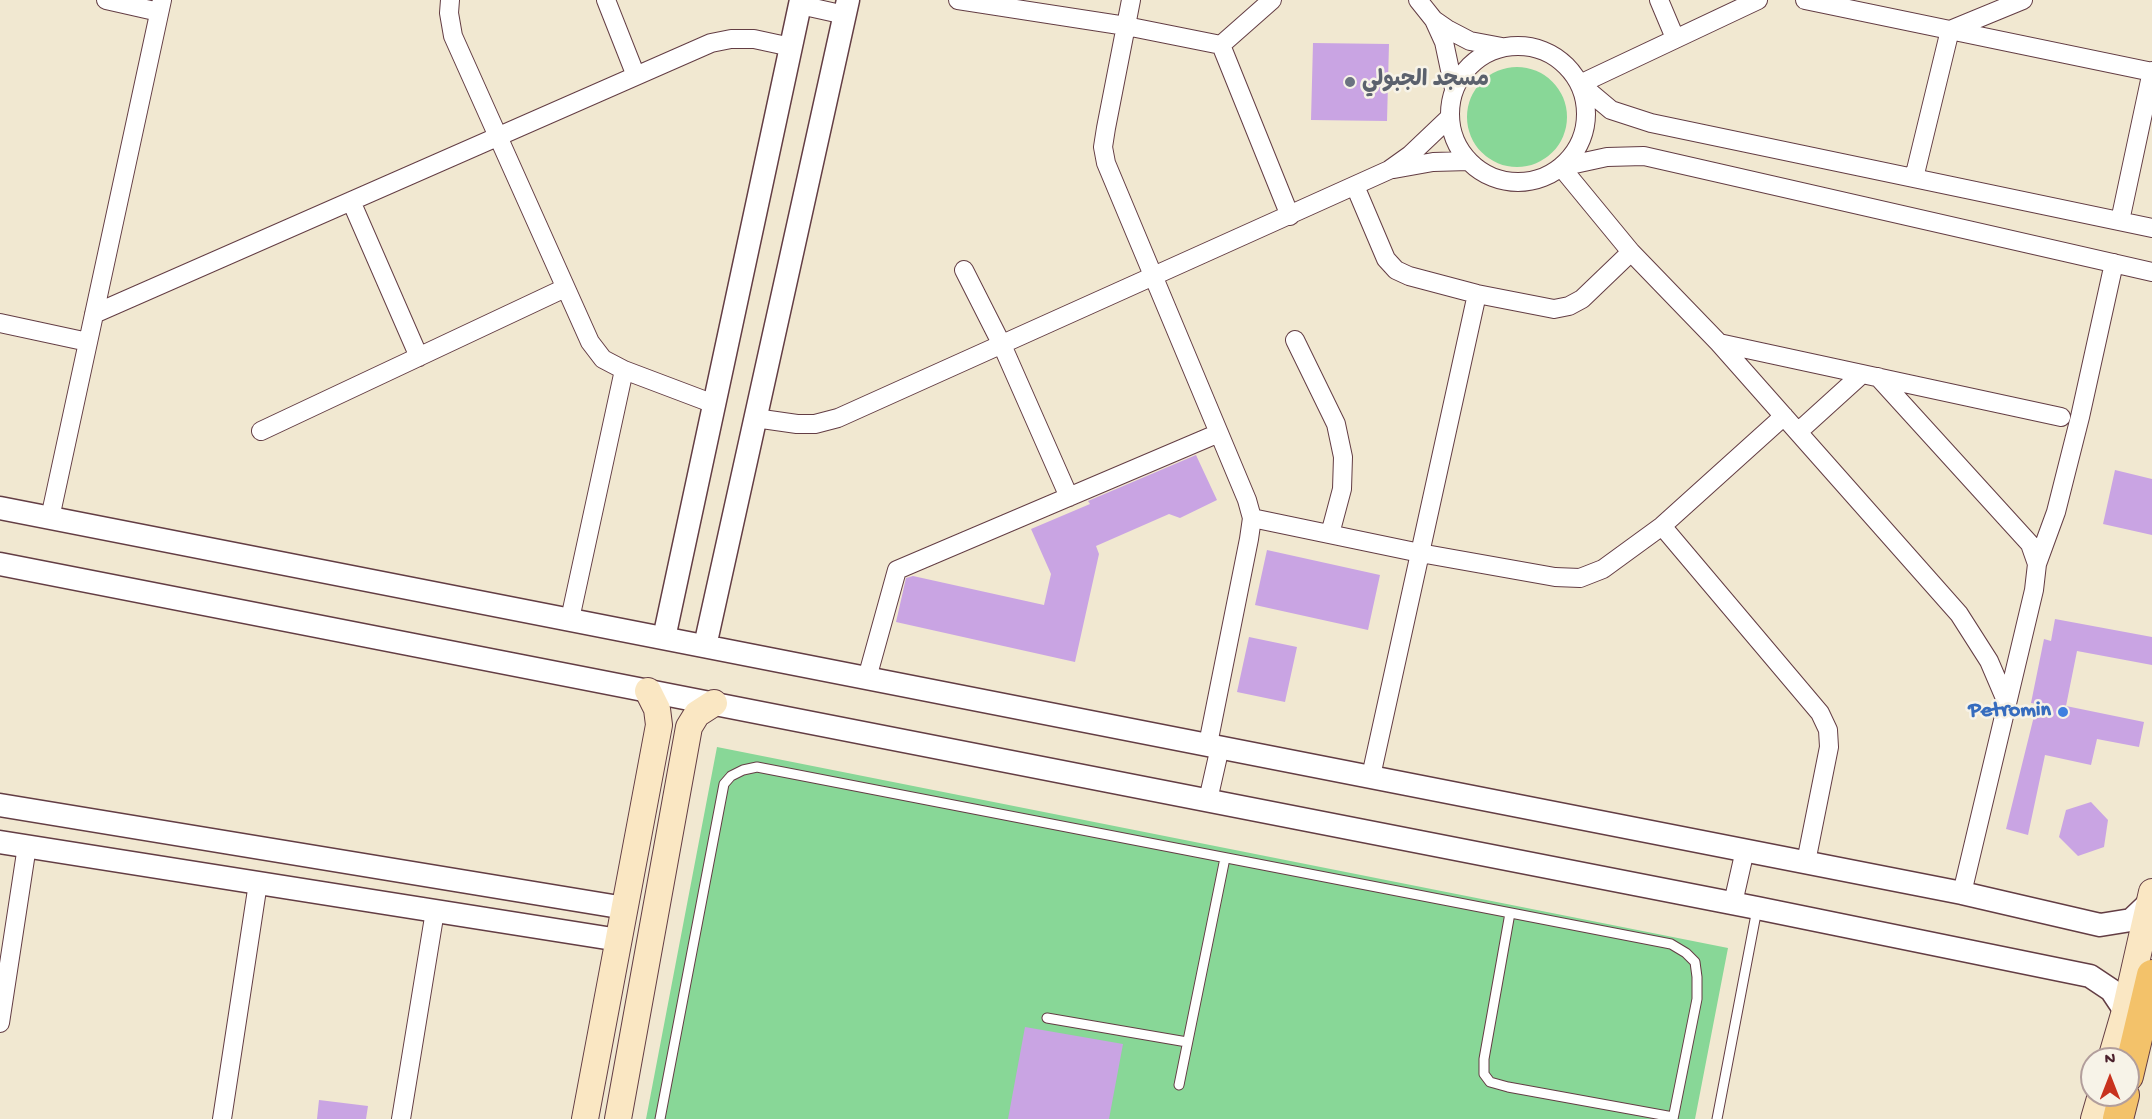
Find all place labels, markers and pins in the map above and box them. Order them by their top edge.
place label: مسجد الجبولي [1362,69,1489,95]
marker: مسجد الجبولي [1343,75,1357,89]
place label: Petromin [1968,699,2051,725]
marker: Petromin [2056,705,2070,719]

